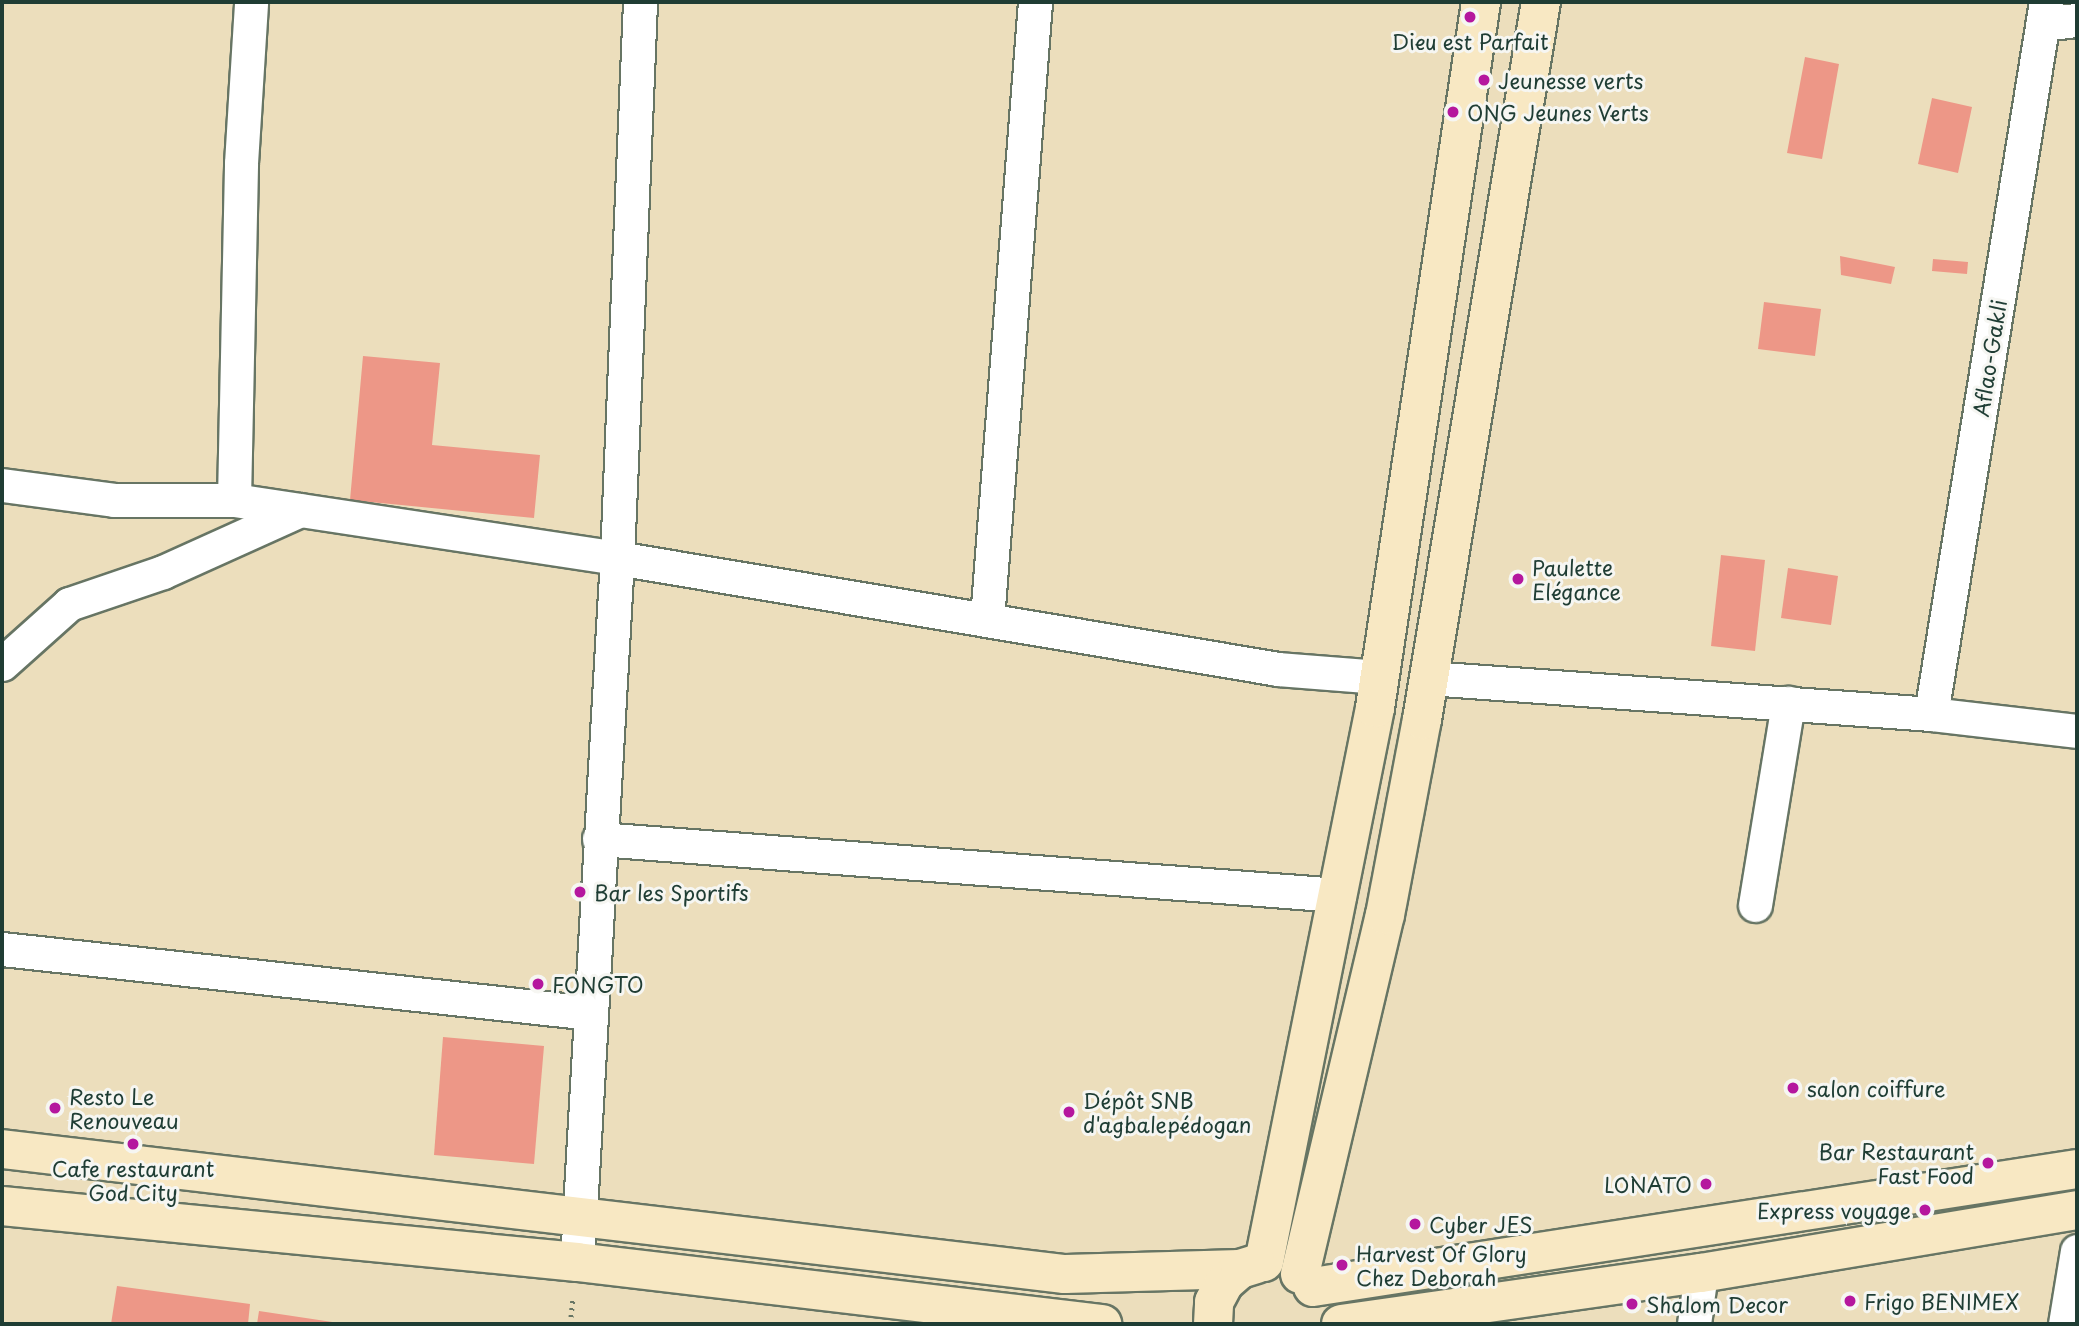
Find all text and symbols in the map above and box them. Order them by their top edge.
marker: Dieu est Parfait [1462,9,1478,25]
place label: Dieu est Parfait [1391,28,1549,54]
place label: Jeunesse verts [1498,67,1644,93]
marker: Jeunesse verts [1476,72,1492,88]
place label: ONG Jeunes Verts [1467,99,1653,125]
marker: ONG Jeunes Verts [1445,104,1461,120]
street label: Aflao-Gakli [1967,298,2011,418]
place label: Paulette Elégance [1532,554,1621,604]
marker: Paulette Elégance [1510,571,1526,587]
place label: Bar les Sportifs [594,879,749,905]
marker: Bar les Sportifs [572,884,588,900]
place label: FONGTO [552,971,644,997]
marker: FONGTO [530,976,546,992]
place label: salon coiffure [1807,1075,1946,1101]
marker: salon coiffure [1785,1080,1801,1096]
place label: Resto Le Renouveau [69,1083,179,1133]
place label: Dépôt SNB d'agbalepédogan [1083,1087,1251,1137]
marker: Resto Le Renouveau [47,1100,63,1116]
marker: Dépôt SNB d'agbalepédogan [1061,1104,1077,1120]
marker: Cafe restaurant God City [125,1136,141,1152]
place label: Bar Restaurant Fast Food [1819,1138,1974,1188]
place label: Cafe restaurant God City [52,1155,214,1205]
marker: Bar Restaurant Fast Food [1980,1155,1996,1171]
place label: LONATO [1604,1171,1692,1197]
marker: LONATO [1698,1176,1714,1192]
place label: Express voyage [1757,1197,1911,1223]
marker: Express voyage [1917,1202,1933,1218]
place label: Cyber JES [1429,1211,1535,1237]
marker: Cyber JES [1407,1216,1423,1232]
place label: Harvest Of Glory Chez Deborah [1356,1240,1529,1290]
marker: Harvest Of Glory Chez Deborah [1334,1257,1350,1273]
place label: Frigo BENIMEX [1864,1288,2019,1314]
place label: Shalom Decor [1646,1291,1790,1317]
marker: Frigo BENIMEX [1842,1293,1858,1309]
marker: Shalom Decor [1624,1296,1640,1312]

